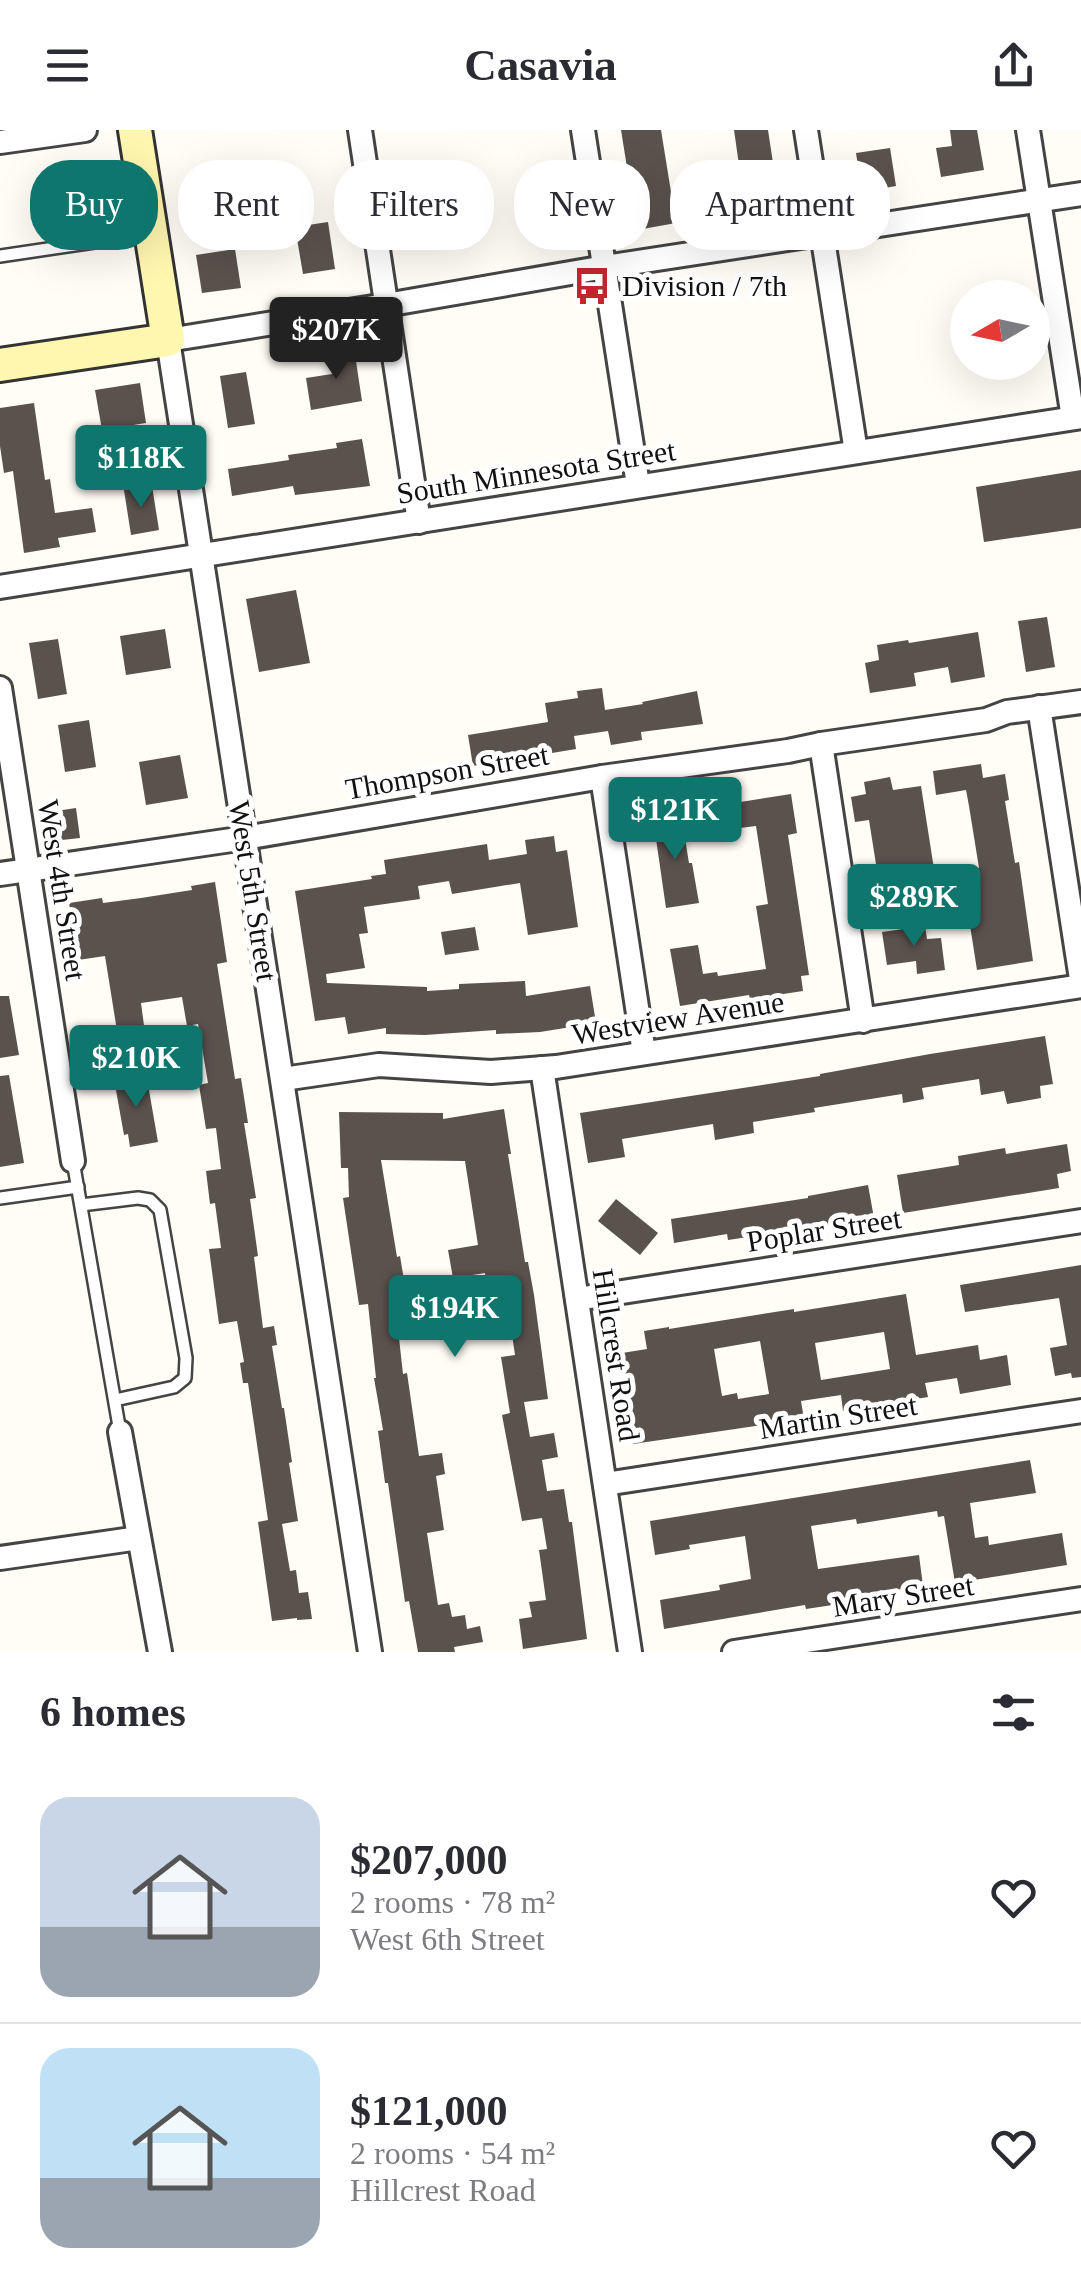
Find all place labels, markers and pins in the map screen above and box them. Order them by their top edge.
bus stop icon: Division / 7th [571,265,613,307]
place label: Division / 7th [622,269,787,302]
pin: $207K [266,297,406,382]
pin: $118K [71,425,211,510]
pin: $121K [605,777,745,862]
pin: $289K [844,864,984,949]
pin: $210K [66,1025,206,1110]
pin: $194K [385,1275,525,1360]

